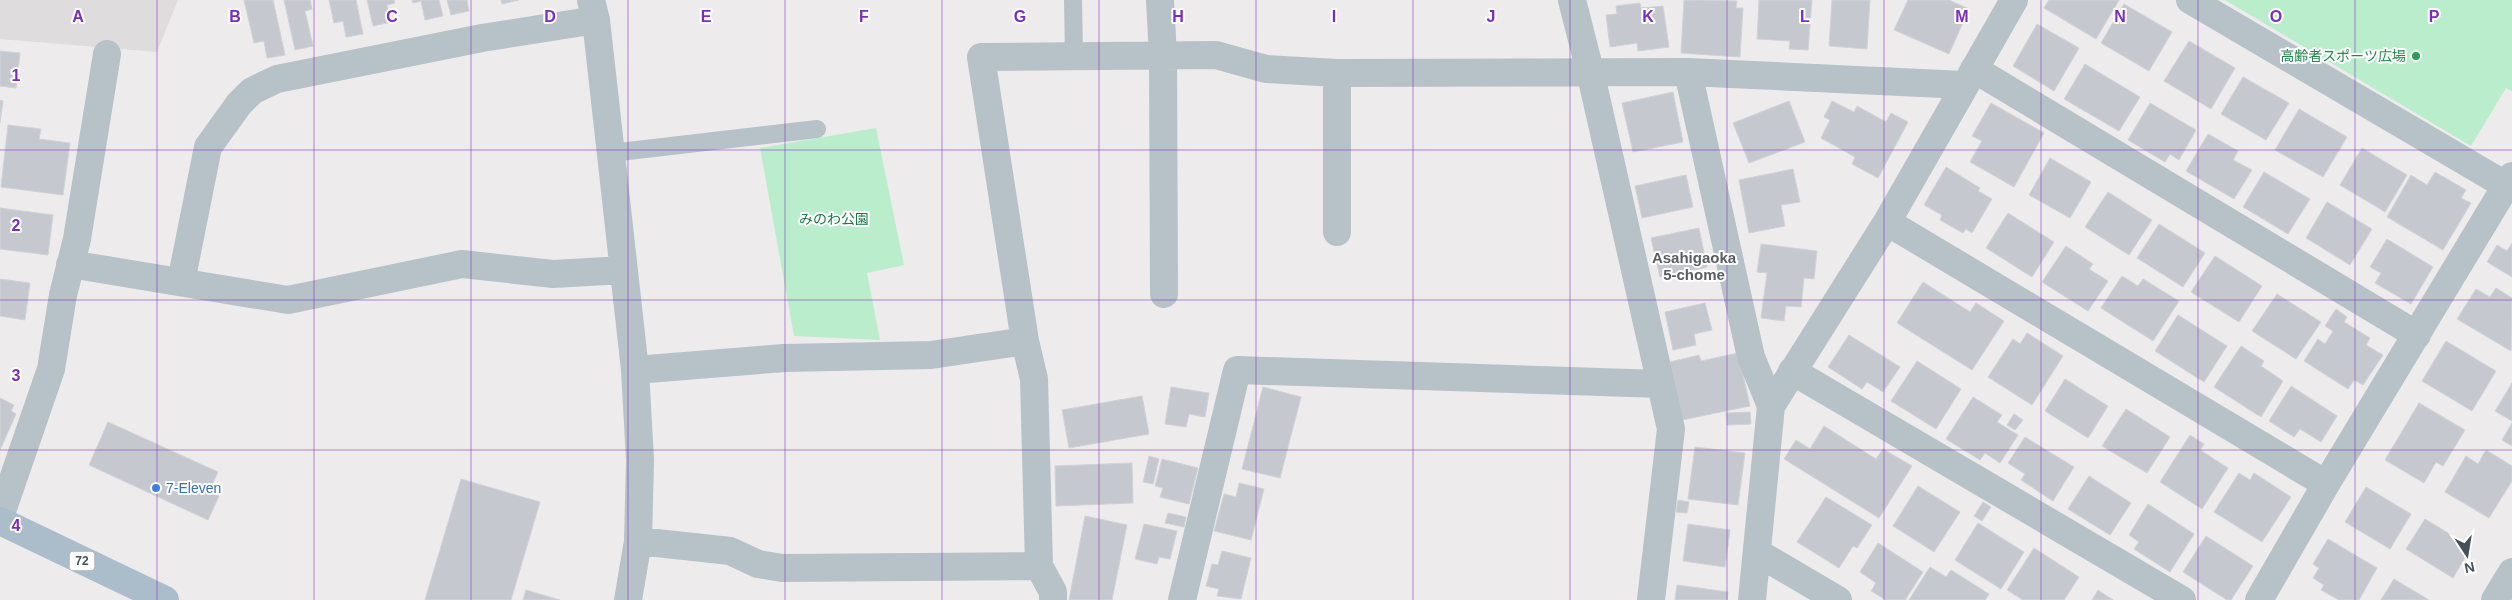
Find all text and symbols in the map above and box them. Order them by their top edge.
text: A [72,8,84,25]
text: B [229,8,241,25]
text: C [386,8,398,25]
text: D [544,8,556,25]
text: E [701,8,712,25]
text: F [859,8,869,25]
text: G [1014,8,1026,25]
text: H [1172,8,1184,25]
text: I [1332,8,1336,25]
text: J [1487,8,1495,25]
text: K [1642,8,1654,25]
text: L [1800,8,1810,25]
text: M [1955,8,1969,25]
text: N [2114,8,2126,25]
text: O [2270,8,2282,25]
text: P [2429,8,2440,25]
place label: 高齢者スポーツ広場 [2280,48,2406,64]
marker: 高齢者スポーツ広場 [2410,50,2422,62]
text: 1 [12,67,21,84]
park label: みのわ公園 [799,211,869,227]
text: 2 [12,217,21,234]
district label: Asahigaoka 5-chome [1652,249,1737,283]
text: 3 [12,367,21,384]
place label: 7-Eleven [166,480,221,496]
marker: 7-Eleven [150,482,162,494]
text: 4 [12,517,21,534]
north arrow [2442,530,2492,580]
road number: 72 [70,552,94,570]
text: N [2463,559,2476,577]

